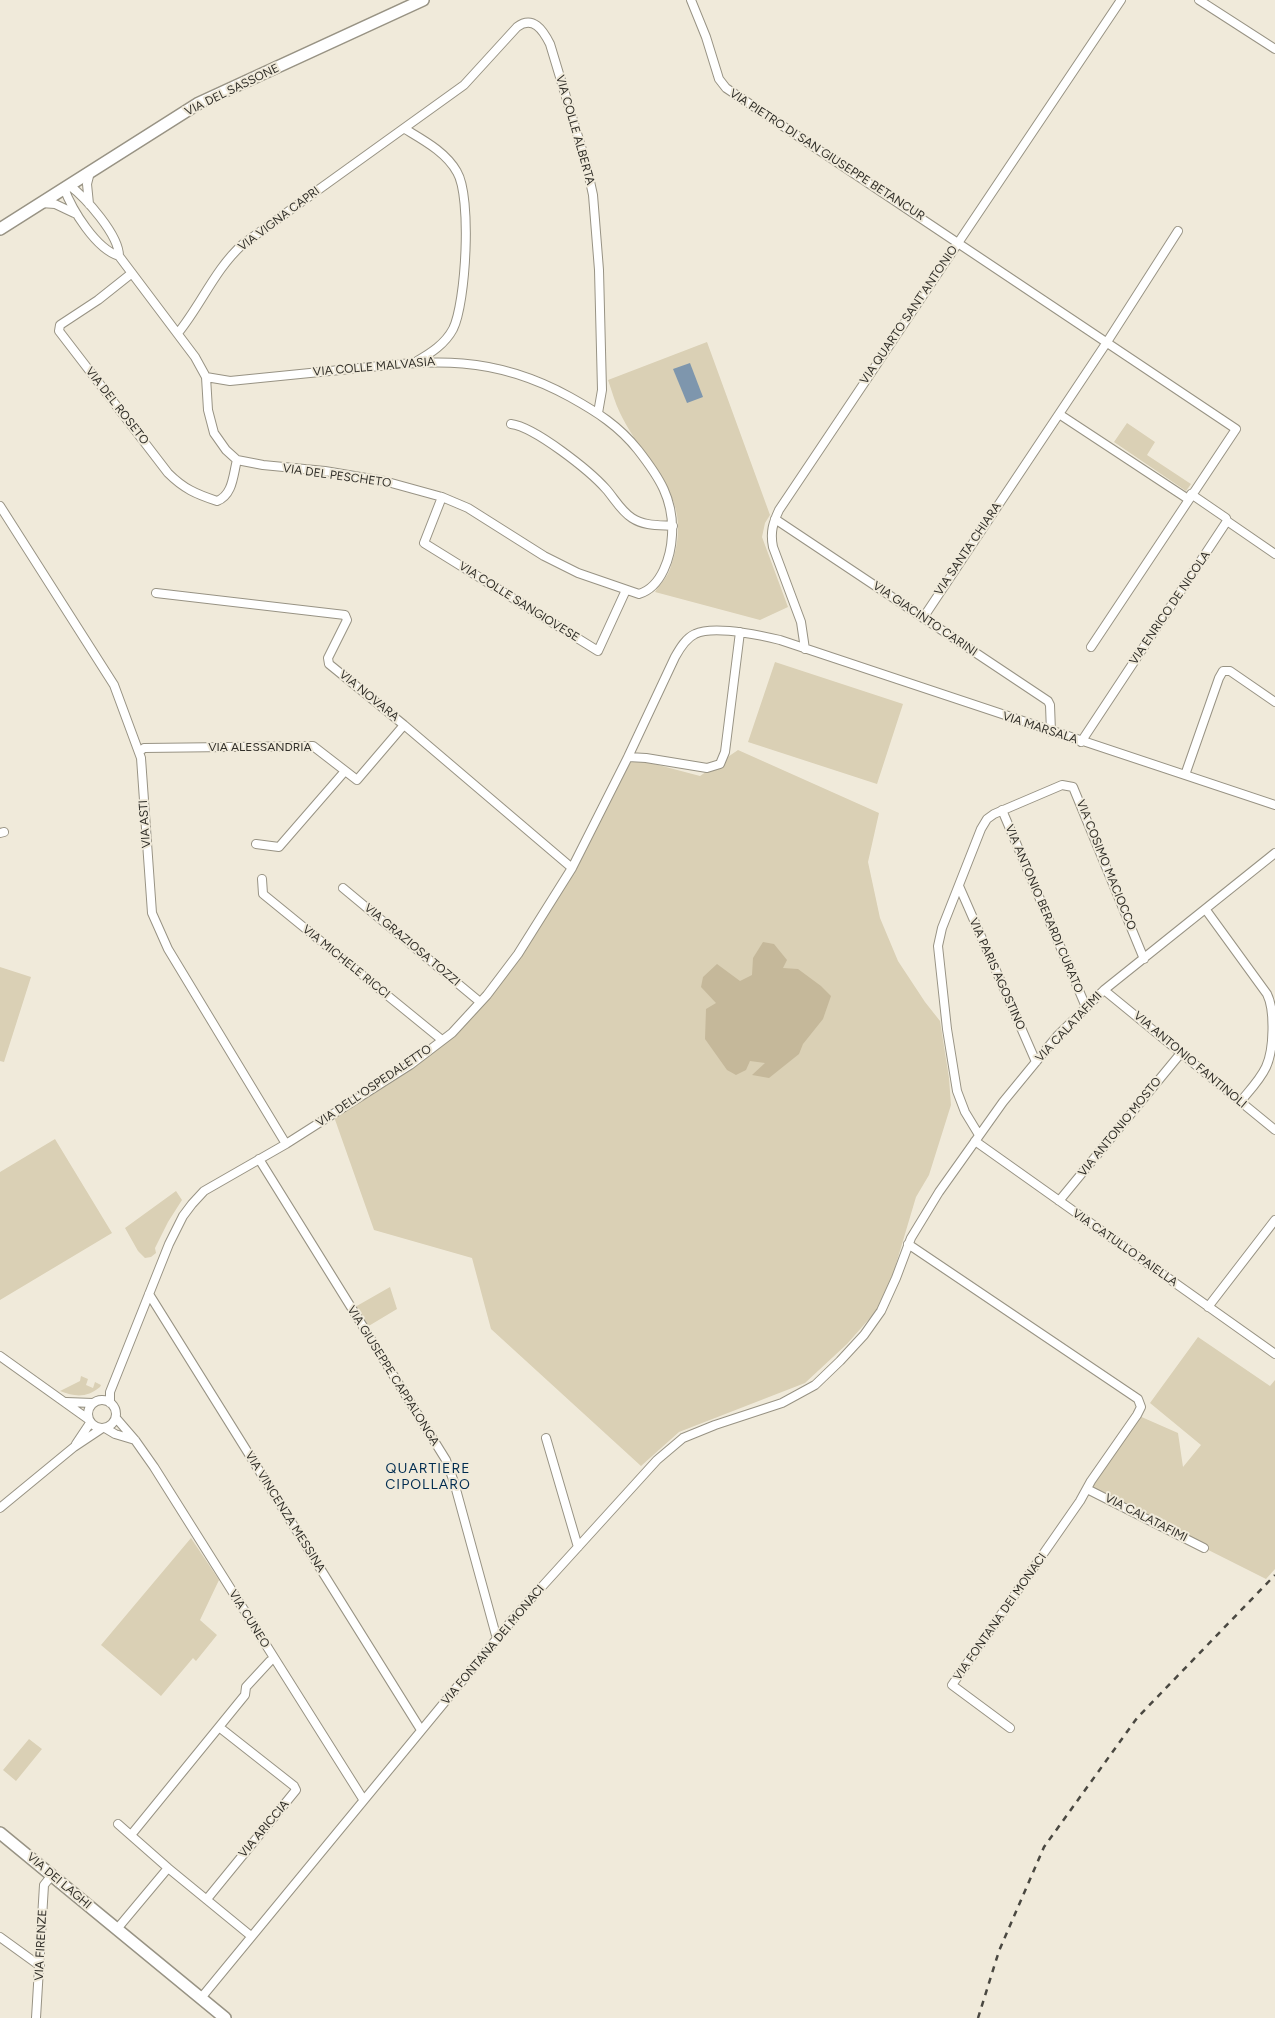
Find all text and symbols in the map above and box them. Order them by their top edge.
street label: VIA DEL SASSONE [182,61,282,119]
street label: VIA COLLE ALBERTA [552,74,598,186]
street label: VIA PIETRO DI SAN GIUSEPPE BETANCUR [727,86,927,224]
street label: VIA VIGNA CAPRI [235,184,323,254]
street label: VIA QUARTO SANT'ANTONIO [857,243,961,387]
street label: VIA COLLE MALVASIA [312,354,436,380]
street label: VIA DEL ROSETO [82,364,152,448]
street label: VIA DEL PESCHETO [282,461,392,491]
street label: VIA SANTA CHIARA [932,500,1004,598]
street label: VIA ENRICO DE NICOLA [1127,548,1213,668]
street label: VIA COLLE SANGIOVESE [456,559,582,645]
street label: VIA GIACINTO CARINI [870,579,980,659]
street label: VIA NOVARA [336,668,402,724]
street label: VIA MARSALA [1001,709,1079,747]
street label: VIA ALESSANDRIA [208,740,312,754]
street label: VIA COSIMO MACIOCCO [1073,798,1139,932]
street label: VIA ASTI [136,800,154,848]
street label: VIA ANTONIO BERARDI CURATO [1002,823,1086,995]
street label: VIA GRAZIOSA TOZZI [361,901,463,989]
street label: VIA PARIS AGOSTINO [966,916,1028,1032]
street label: VIA MICHELE RICCI [299,922,393,1002]
street label: VIA CALATAFIMI [1033,989,1105,1065]
street label: VIA ANTONIO FANTINOLI [1131,1009,1249,1111]
street label: VIA DELL'OSPEDALETTO [314,1042,434,1130]
street label: VIA ANTONIO MOSTO [1076,1074,1164,1180]
street label: VIA CATULLO PAIELLA [1070,1206,1180,1290]
street label: VIA GIUSEPPE CAPPALONGA [344,1303,442,1449]
street label: VIA VINCENZA MESSINA [242,1449,328,1575]
district label: QUARTIERE CIPOLLARO [384,1461,472,1494]
street label: VIA CALATAFIMI [1102,1491,1190,1545]
street label: VIA FONTANA DEI MONACI [950,1551,1050,1683]
street label: VIA FONTANA DEI MONACI [439,1582,547,1708]
street label: VIA CUNEO [226,1587,272,1651]
street label: VIA ARICCIA [236,1797,292,1861]
street label: VIA DEI LAGHI [24,1850,94,1912]
street label: VIA FIRENZE [32,1909,50,1981]

